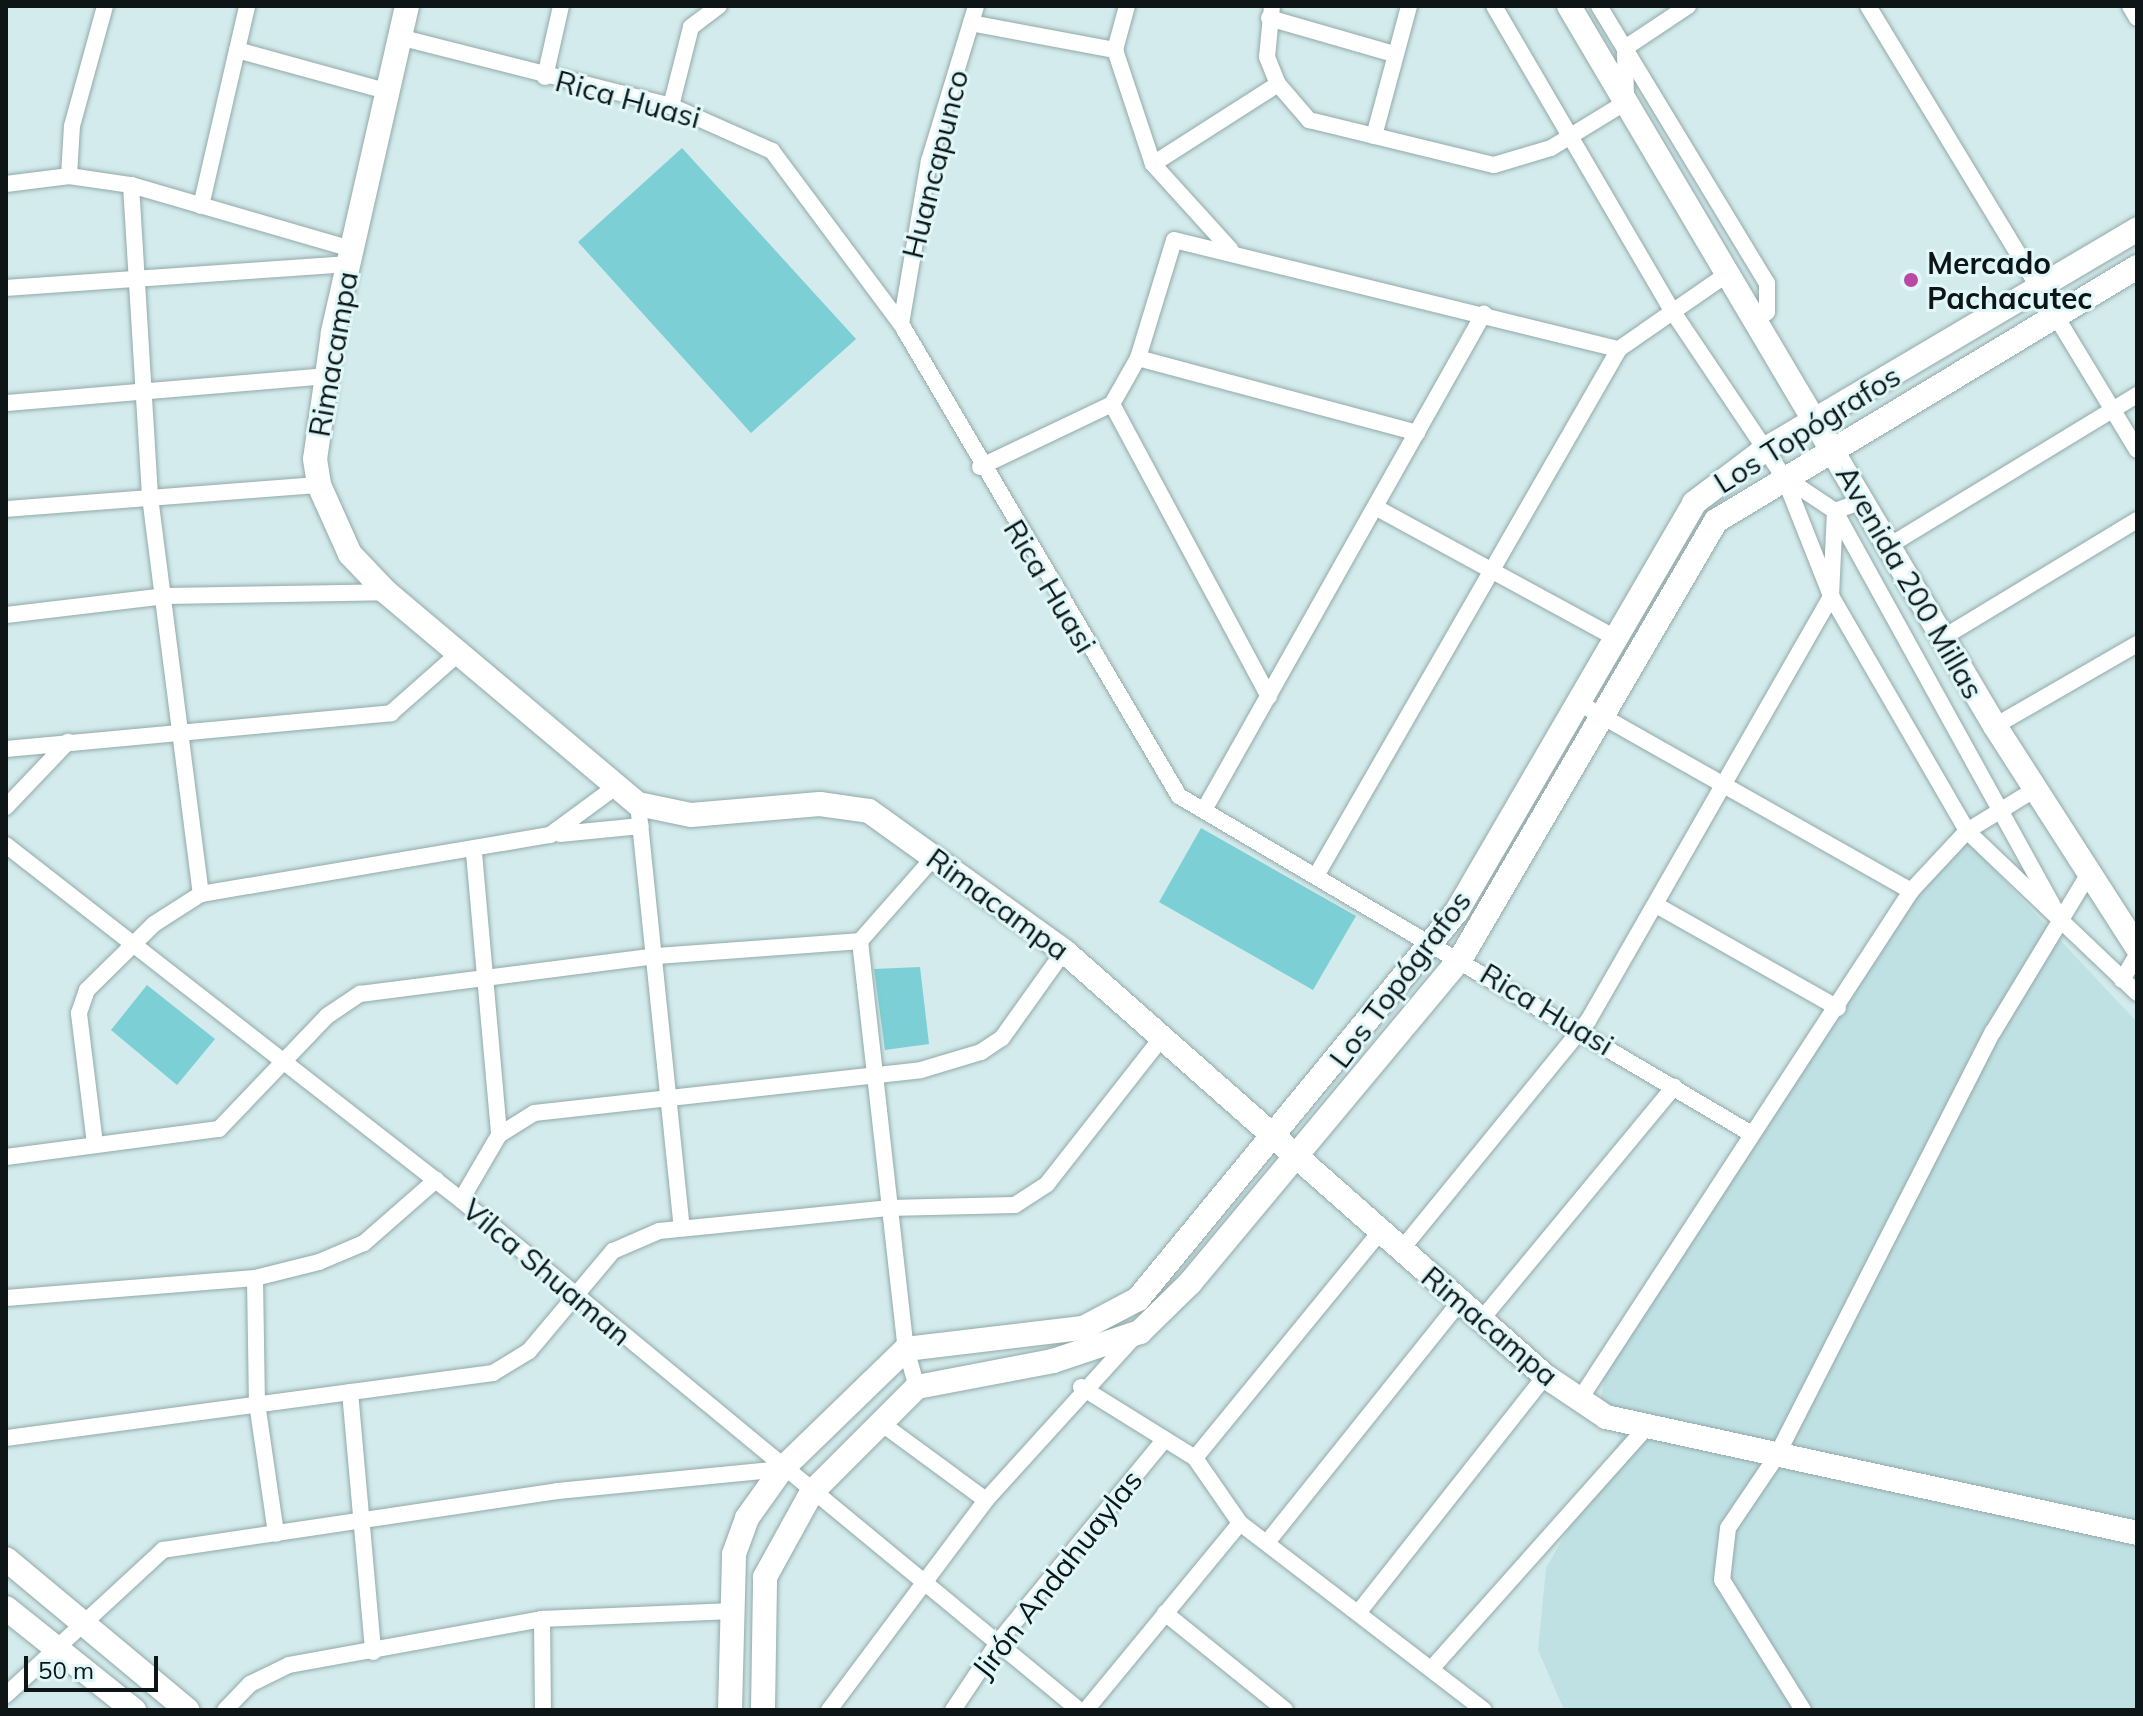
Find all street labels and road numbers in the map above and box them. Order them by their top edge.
street label: Rica Huasi [551,62,705,136]
street label: Huancapunco [894,66,976,262]
street label: Rimacampa [301,268,365,440]
street label: Los Topógrafos [1707,357,1907,501]
street label: Avenida 200 Millas [1828,459,1992,705]
street label: Rica Huasi [996,513,1104,659]
street label: Rimacampa [920,840,1076,968]
street label: Los Topógrafos [1322,883,1478,1075]
street label: Rica Huasi [1474,955,1620,1063]
street label: Vilca Shuaman [455,1191,639,1353]
street label: Rimacampa [1414,1258,1566,1394]
street label: Jirón Andahuaylas [964,1463,1150,1685]

